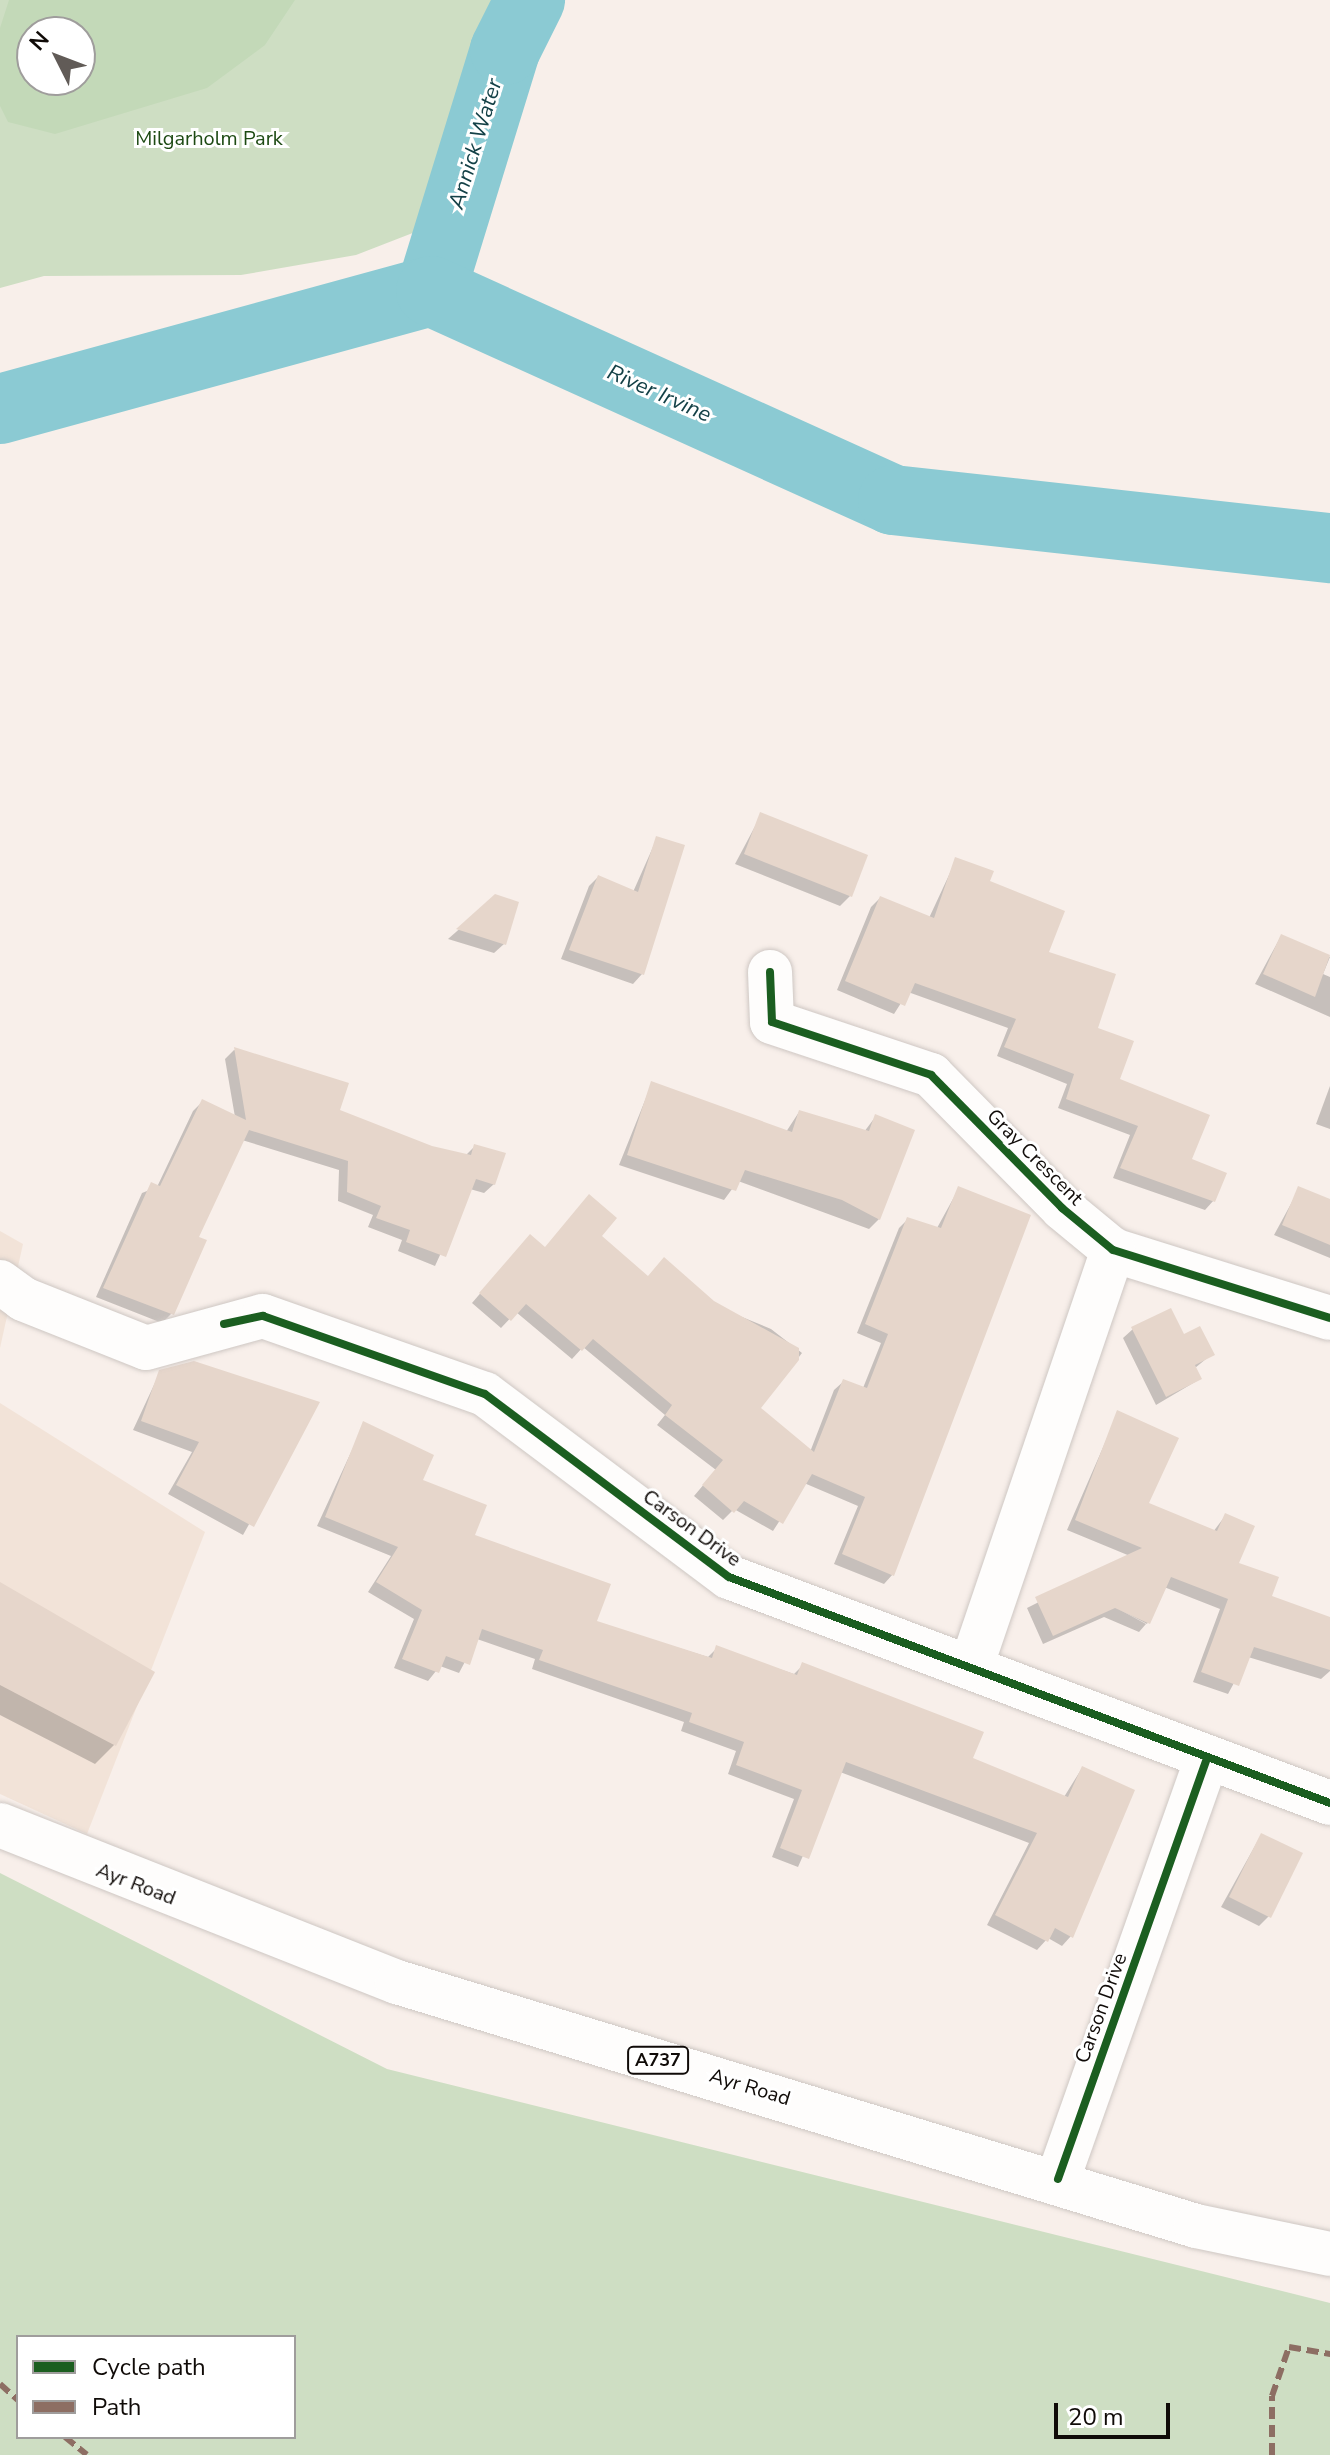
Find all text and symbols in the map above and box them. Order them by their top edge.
north arrow [16,16,96,96]
text: N [23,25,56,57]
water label: Annick Water [444,76,508,212]
park label: Milgarholm Park [135,126,283,150]
water label: River Irvine [603,359,715,429]
street label: Gray Crescent [982,1104,1088,1210]
street label: Carson Drive [638,1484,746,1572]
street label: Ayr Road [93,1858,179,1910]
street label: Carson Drive [1070,1950,1132,2066]
road number: A737 [626,2046,690,2074]
street label: Ayr Road [707,2063,793,2111]
legend [16,2335,296,2439]
text: Cycle path [92,2351,206,2383]
scale bar [1058,2387,1174,2437]
text: Path [92,2391,141,2423]
text: 20 m [1068,2401,1124,2433]

